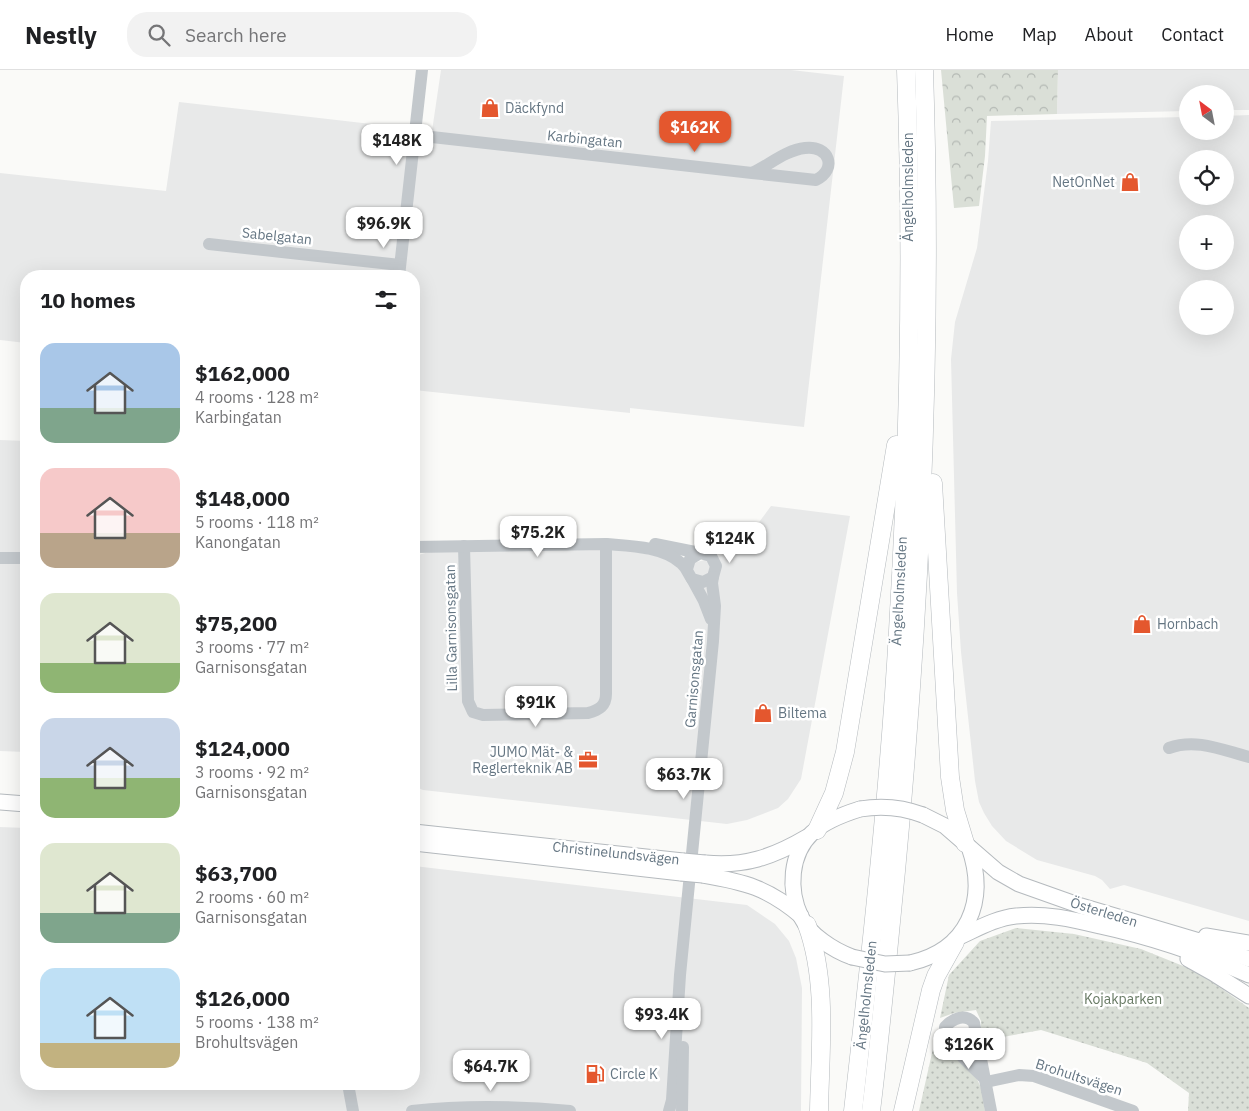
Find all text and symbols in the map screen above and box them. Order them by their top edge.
search box [127,12,477,57]
text: Nestly [25,19,97,51]
icon: search [145,21,173,49]
text: Search here [185,23,287,47]
text: Home [946,23,994,46]
text: Map [1022,23,1057,46]
text: About [1085,23,1133,46]
text: Contact [1161,23,1224,46]
north arrow [1179,85,1234,140]
map controls [1179,85,1234,335]
shop icon: Däckfynd [479,97,501,119]
place label: Däckfynd [505,99,564,117]
pin: $162K [660,111,730,153]
text: $162K [670,117,720,137]
pin: $148K [362,124,432,166]
street label: Karbingatan [546,126,624,152]
text: $148K [372,130,422,150]
street label: Ängelholmsleden [899,132,917,242]
button: locate [1179,150,1234,205]
shop icon: NetOnNet [1119,171,1141,193]
place label: NetOnNet [1052,173,1115,191]
pin: $96.9K [343,206,425,249]
text: $96.9K [357,213,411,233]
button: + [1179,215,1234,270]
street label: Sabelgatan [241,223,313,249]
button: − [1179,280,1234,335]
text: 10 homes [40,286,136,314]
icon: filters [372,286,400,314]
text: $162,000 [195,359,290,387]
icon: home [80,363,140,423]
text: 4 rooms · 128 m² [195,387,319,407]
text: Karbingatan [195,407,282,427]
text: $148,000 [195,484,290,512]
icon: home [80,488,140,548]
text: 5 rooms · 118 m² [195,512,319,532]
pin: $75.2K [497,516,579,558]
text: $75.2K [511,522,565,542]
pin: $124K [695,522,765,564]
text: $124K [705,528,755,548]
text: Kanongatan [195,532,281,552]
street label: Ängelholmsleden [887,536,911,646]
street label: Lilla Garnisonsgatan [441,564,461,692]
text: $75,200 [195,609,277,637]
icon: home [80,613,140,673]
shop icon: Hornbach [1131,613,1153,635]
place label: Hornbach [1157,615,1218,633]
street label: Garnisonsgatan [681,629,707,729]
text: 3 rooms · 77 m² [195,637,309,657]
text: Garnisonsgatan [195,657,307,677]
pin: $91K [506,686,566,728]
text: $91K [516,692,556,712]
shop icon: Biltema [752,702,774,724]
place label: Biltema [778,704,827,722]
text: $124,000 [195,734,290,762]
icon: home [80,738,140,798]
place label: JUMO Mät- & Reglerteknik AB [472,743,573,777]
office icon: JUMO Mät- & Reglerteknik AB [577,749,599,771]
pin: $63.7K [643,758,725,800]
text: 3 rooms · 92 m² [195,762,309,782]
text: $63.7K [657,764,711,784]
text: Garnisonsgatan [195,782,307,802]
street label: Christinelundsvägen [552,837,680,869]
text: $63,700 [195,859,277,887]
icon: home [80,863,140,923]
text: 2 rooms · 60 m² [195,887,309,907]
street label: Österleden [1068,893,1140,931]
text: Garnisonsgatan [195,907,307,927]
street label: Ängelholmsleden [851,940,881,1050]
text: $126,000 [195,984,290,1012]
icon: home [80,988,140,1048]
park label: Kojakparken [1084,990,1162,1008]
pin: $93.4K [621,998,703,1040]
text: $93.4K [635,1004,689,1024]
text: 5 rooms · 138 m² [195,1012,319,1032]
pin: $126K [934,1028,1004,1070]
text: Brohultsvägen [195,1032,298,1052]
text: $126K [944,1034,994,1054]
pin: $64.7K [450,1050,532,1092]
street label: Brohultsvägen [1033,1054,1125,1100]
text: $64.7K [464,1056,518,1076]
fuel station icon: Circle K [584,1063,606,1085]
place label: Circle K [610,1065,658,1083]

